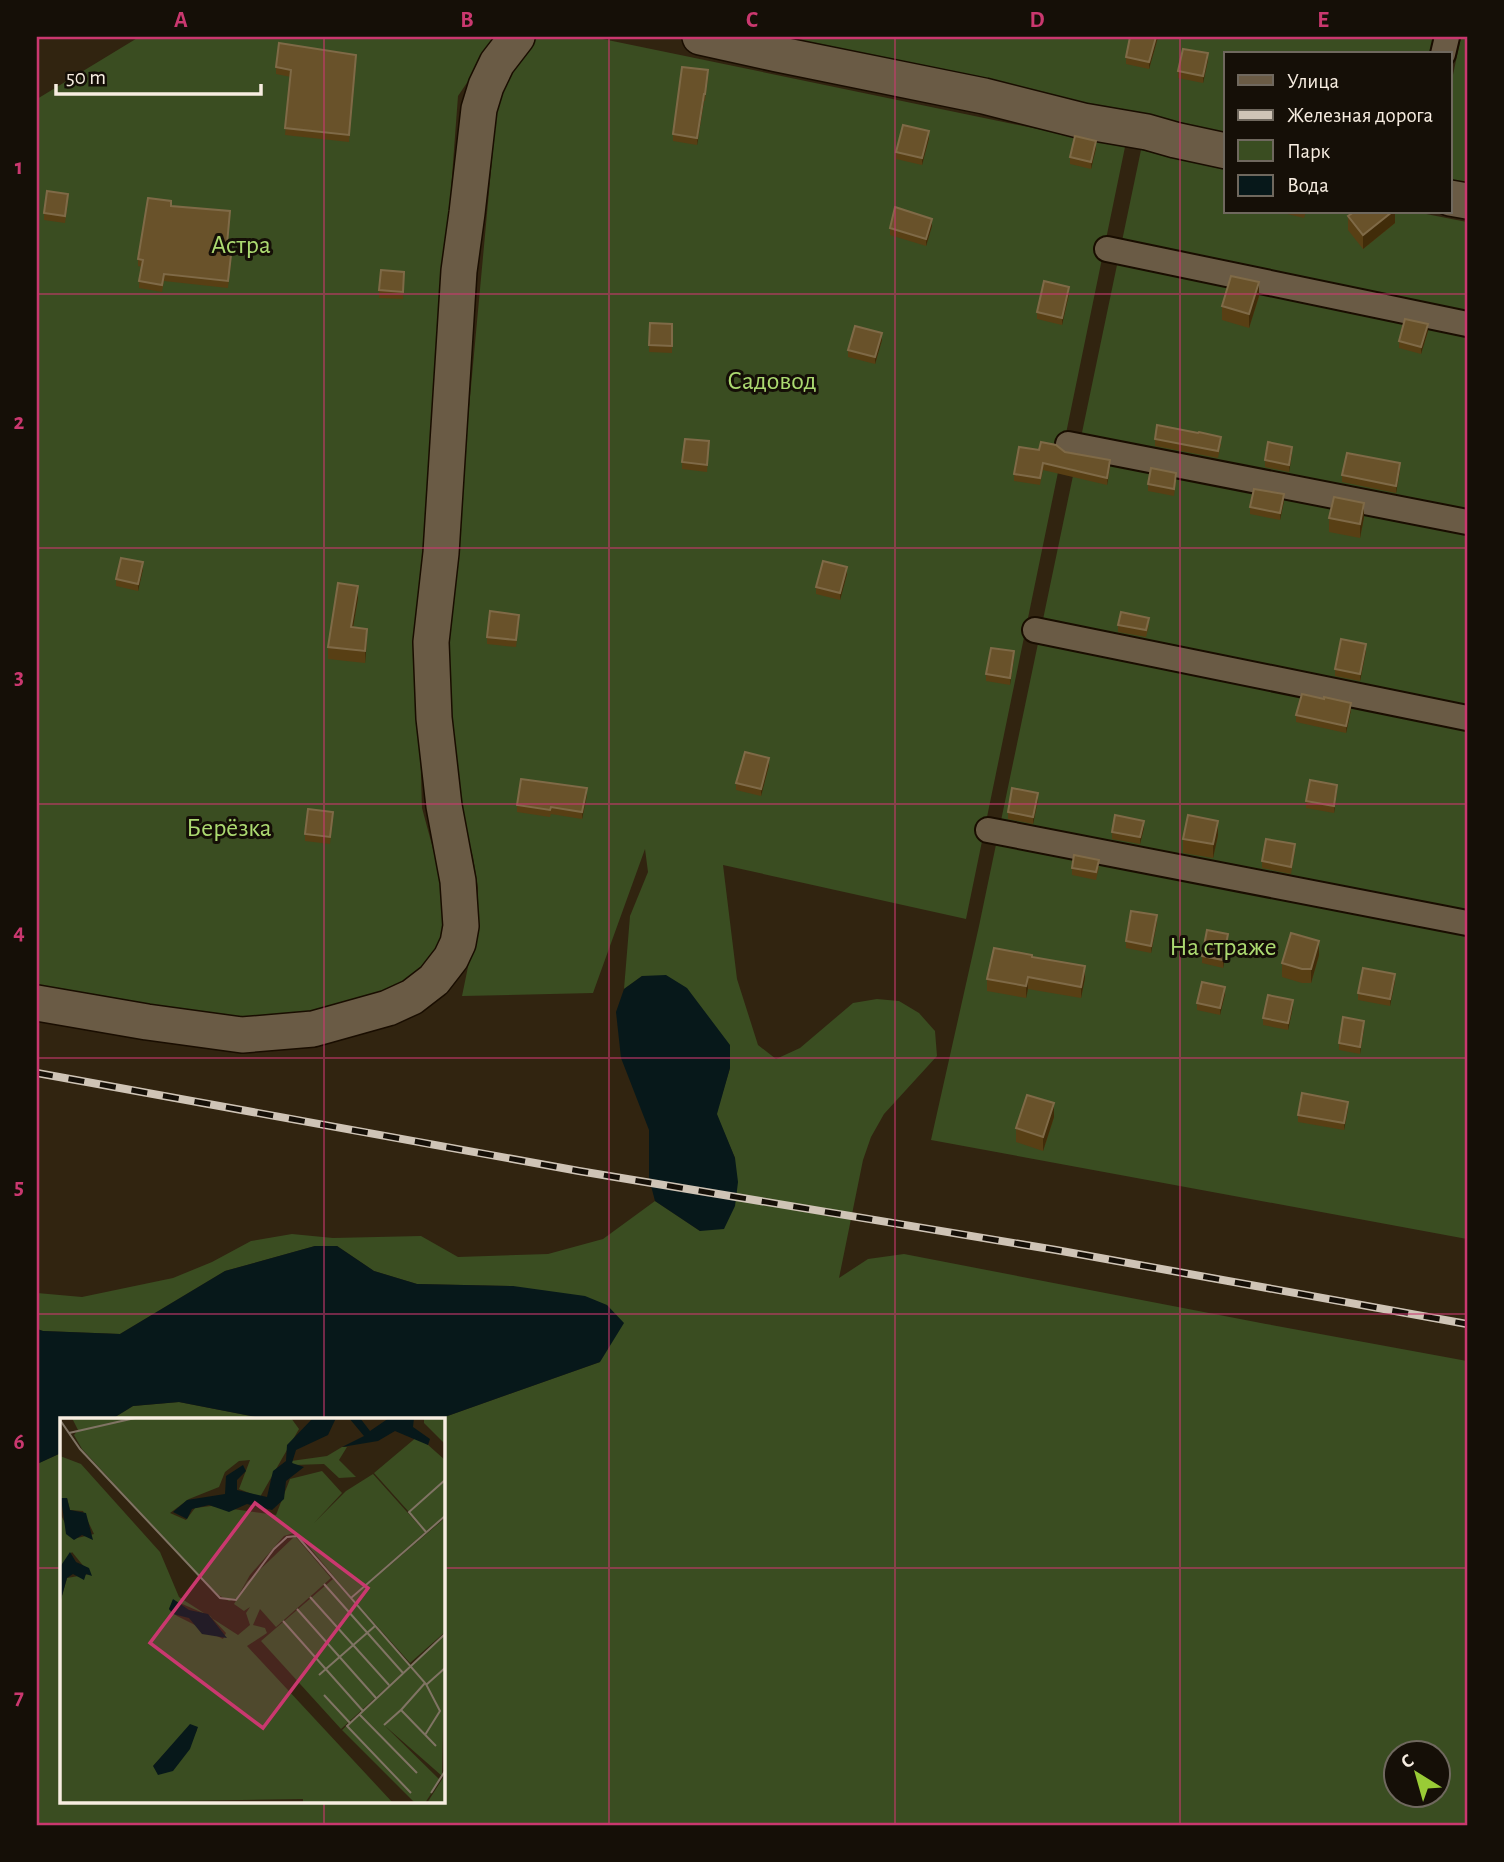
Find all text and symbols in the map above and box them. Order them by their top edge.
text: A [174,9,188,32]
text: B [460,9,474,32]
text: C [746,9,758,32]
text: D [1029,9,1045,32]
text: E [1317,9,1329,32]
scale bar [56,52,261,96]
legend [1224,52,1452,214]
text: 50 m [66,67,106,88]
text: Улица [1287,71,1340,92]
text: Железная дорога [1287,105,1434,126]
text: Парк [1287,141,1331,162]
text: 1 [15,156,23,179]
text: Вода [1287,175,1329,196]
park label: Астра [211,232,271,258]
park label: Садовод [727,368,817,394]
text: 2 [14,411,25,434]
text: 3 [14,666,24,689]
park label: Берёзка [186,815,272,841]
text: 4 [13,921,25,944]
park label: На страже [1169,934,1277,960]
text: 5 [14,1176,24,1199]
inset map [60,1418,444,1802]
text: 6 [13,1431,25,1454]
text: 7 [14,1686,24,1709]
north arrow [1382,1740,1452,1810]
text: С [1398,1751,1418,1772]

